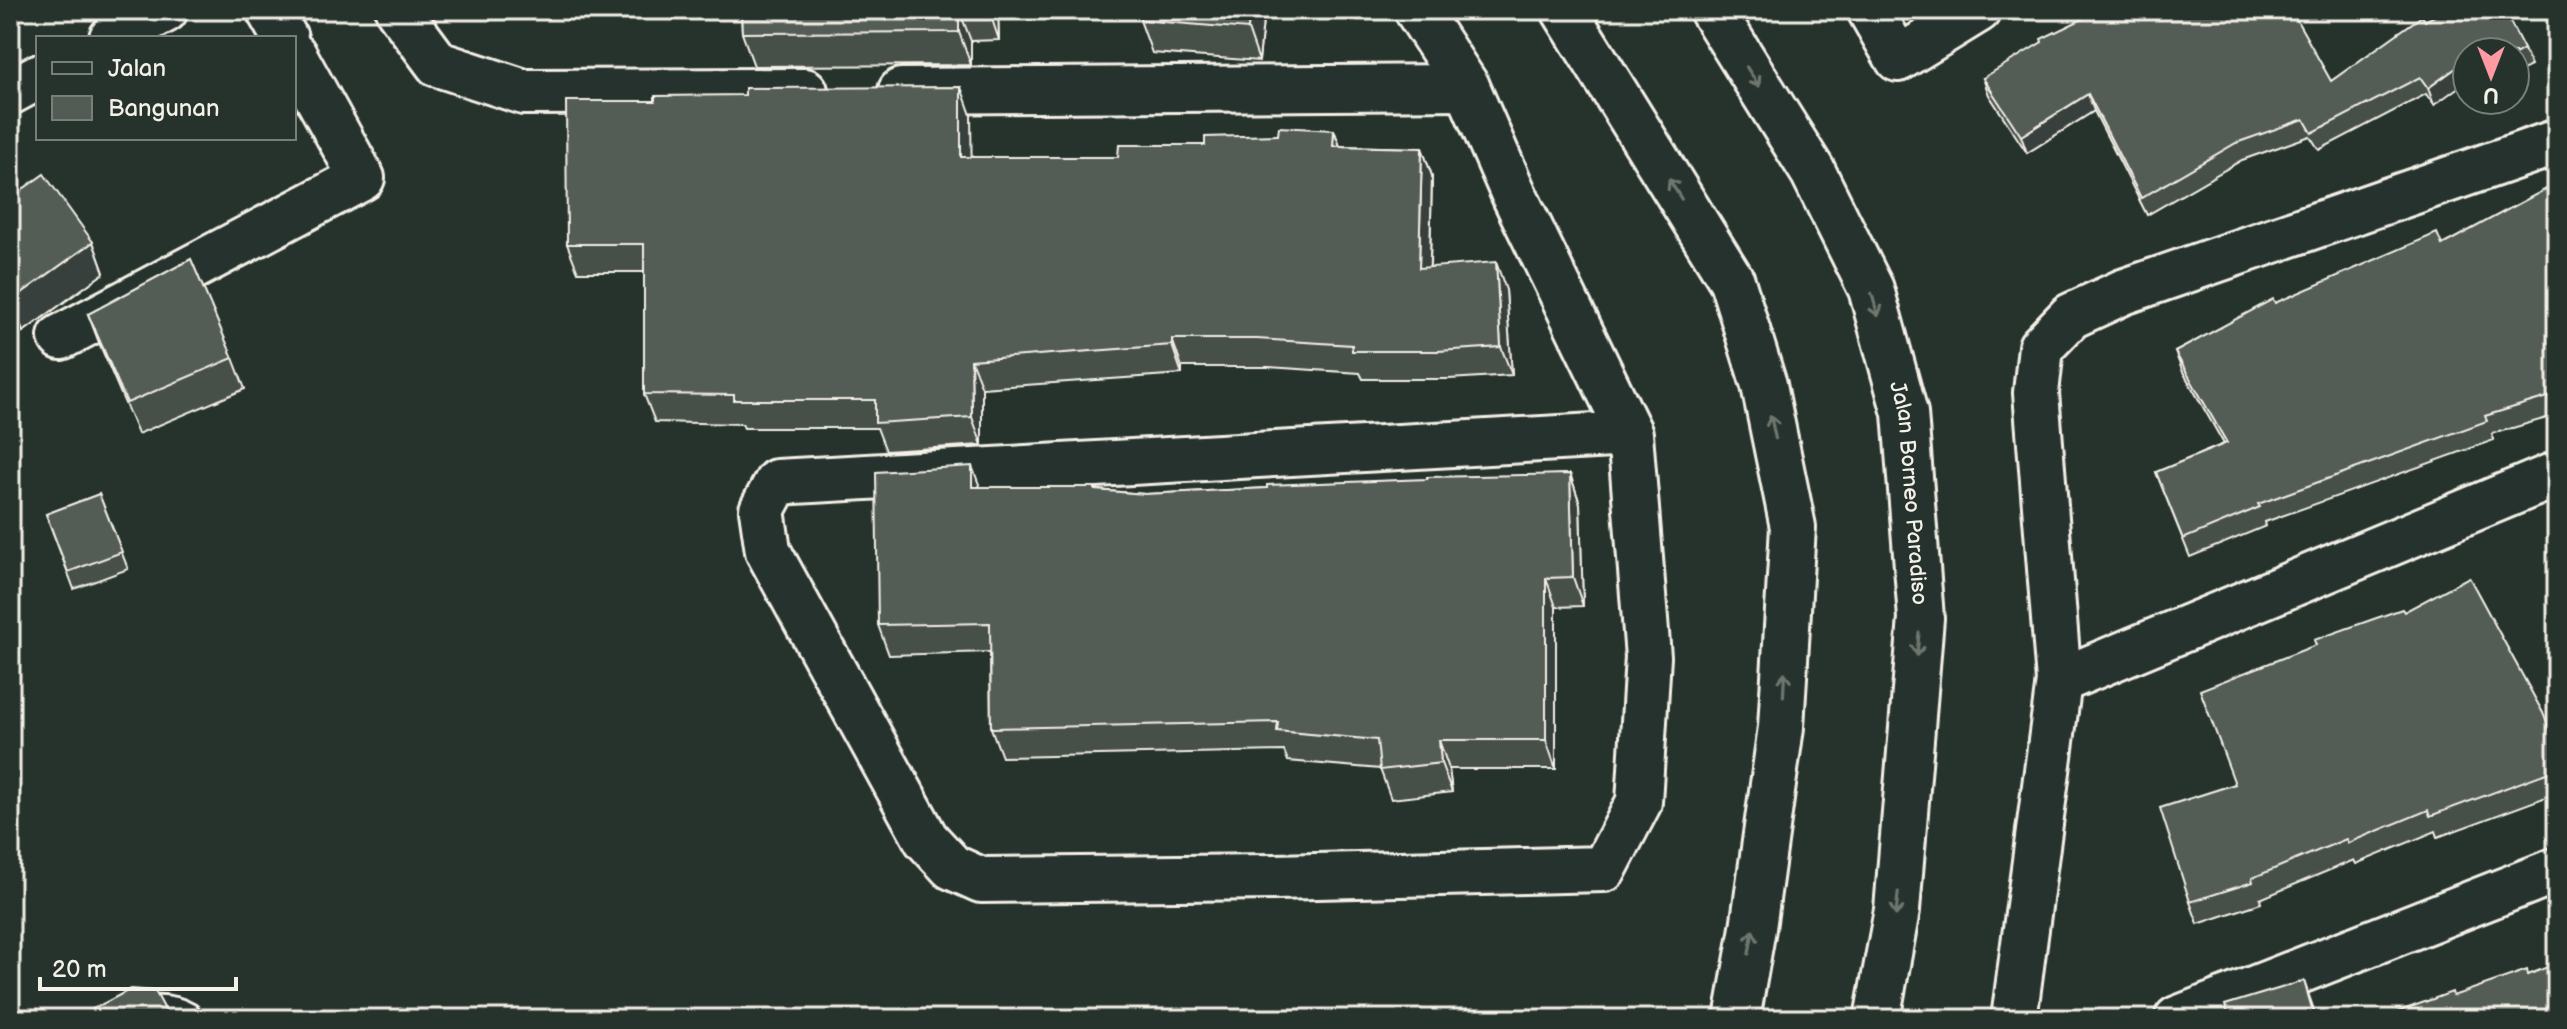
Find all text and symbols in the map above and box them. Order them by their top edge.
legend [36,36,296,140]
north arrow [2451,36,2531,116]
text: Jalan [108,54,166,83]
one-way arrow [1745,65,1761,88]
text: U [2483,81,2499,108]
text: Bangunan [108,94,219,123]
one-way arrow [1667,178,1683,201]
one-way arrow [1868,292,1883,318]
street label: Jalan Borneo Paradiso [1883,378,1933,606]
one-way arrow [1765,415,1780,440]
one-way arrow [1911,630,1926,657]
one-way arrow [1777,671,1792,698]
one-way arrow [1889,890,1904,916]
one-way arrow [1744,930,1759,955]
scale bar [40,941,236,991]
text: 20 m [52,955,107,984]

